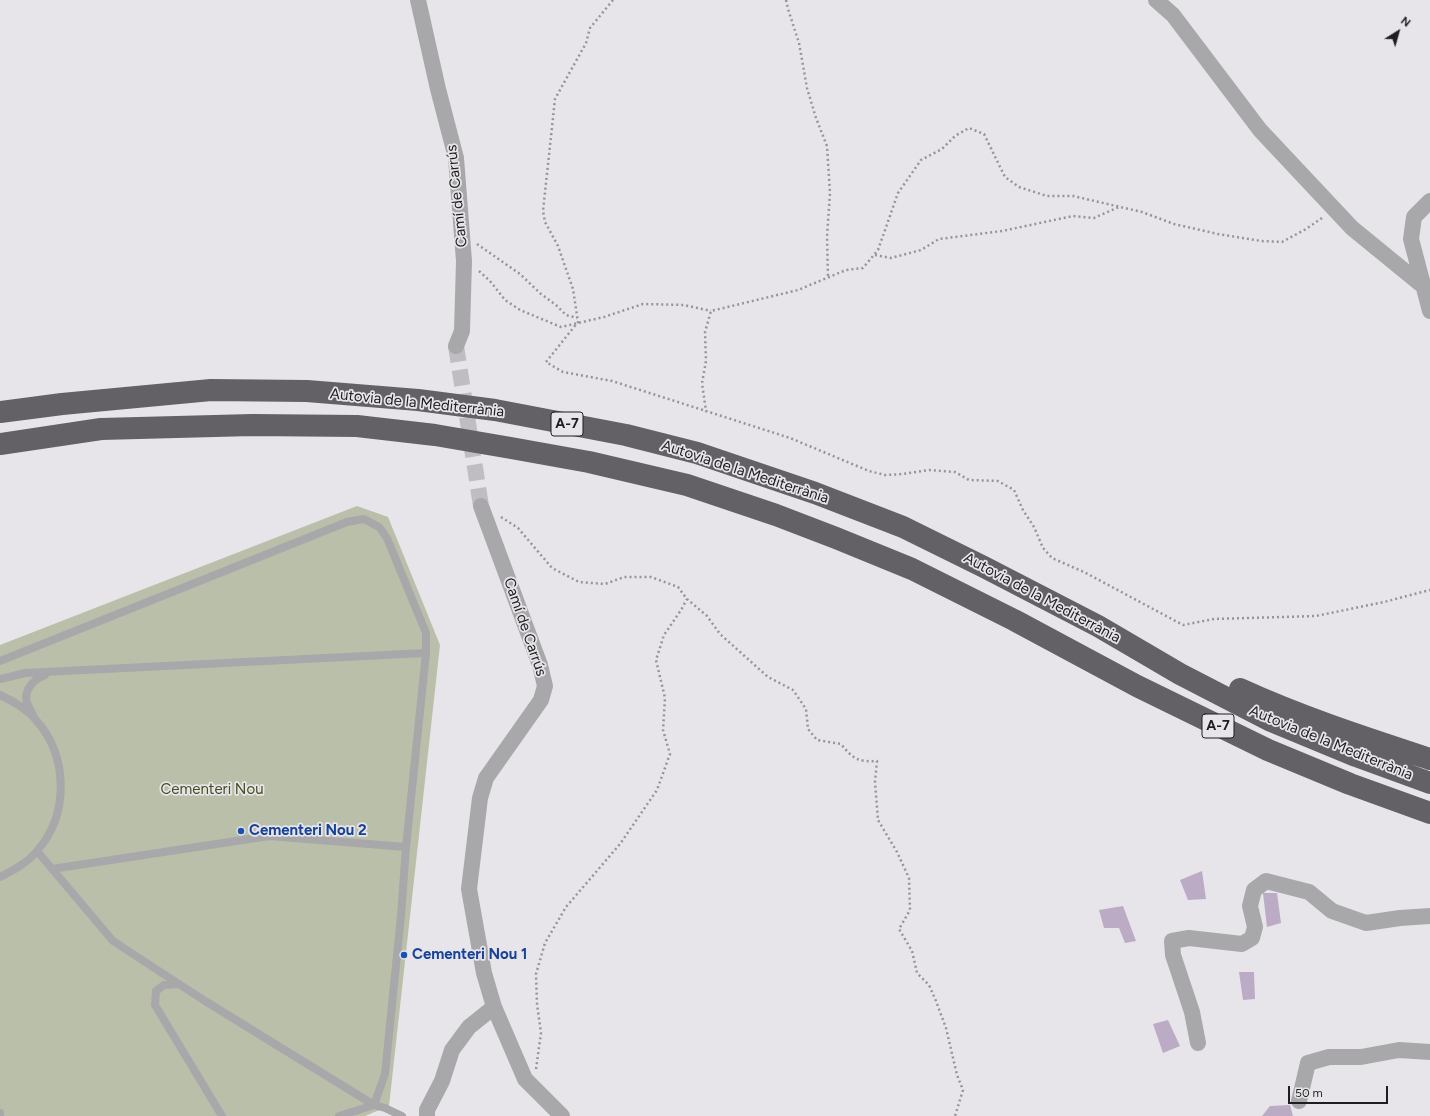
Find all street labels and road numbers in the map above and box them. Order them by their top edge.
street label: Camí de Carrús [443,144,471,248]
street label: Autovia de la Mediterrània [329,385,505,421]
road number: A-7 [551,412,583,436]
street label: Autovia de la Mediterrània [659,436,831,508]
street label: Autovia de la Mediterrània [961,549,1123,647]
street label: Camí de Carrús [500,575,550,679]
street label: Autovia de la Mediterrània [1247,702,1415,784]
road number: A-7 [1202,714,1234,738]

